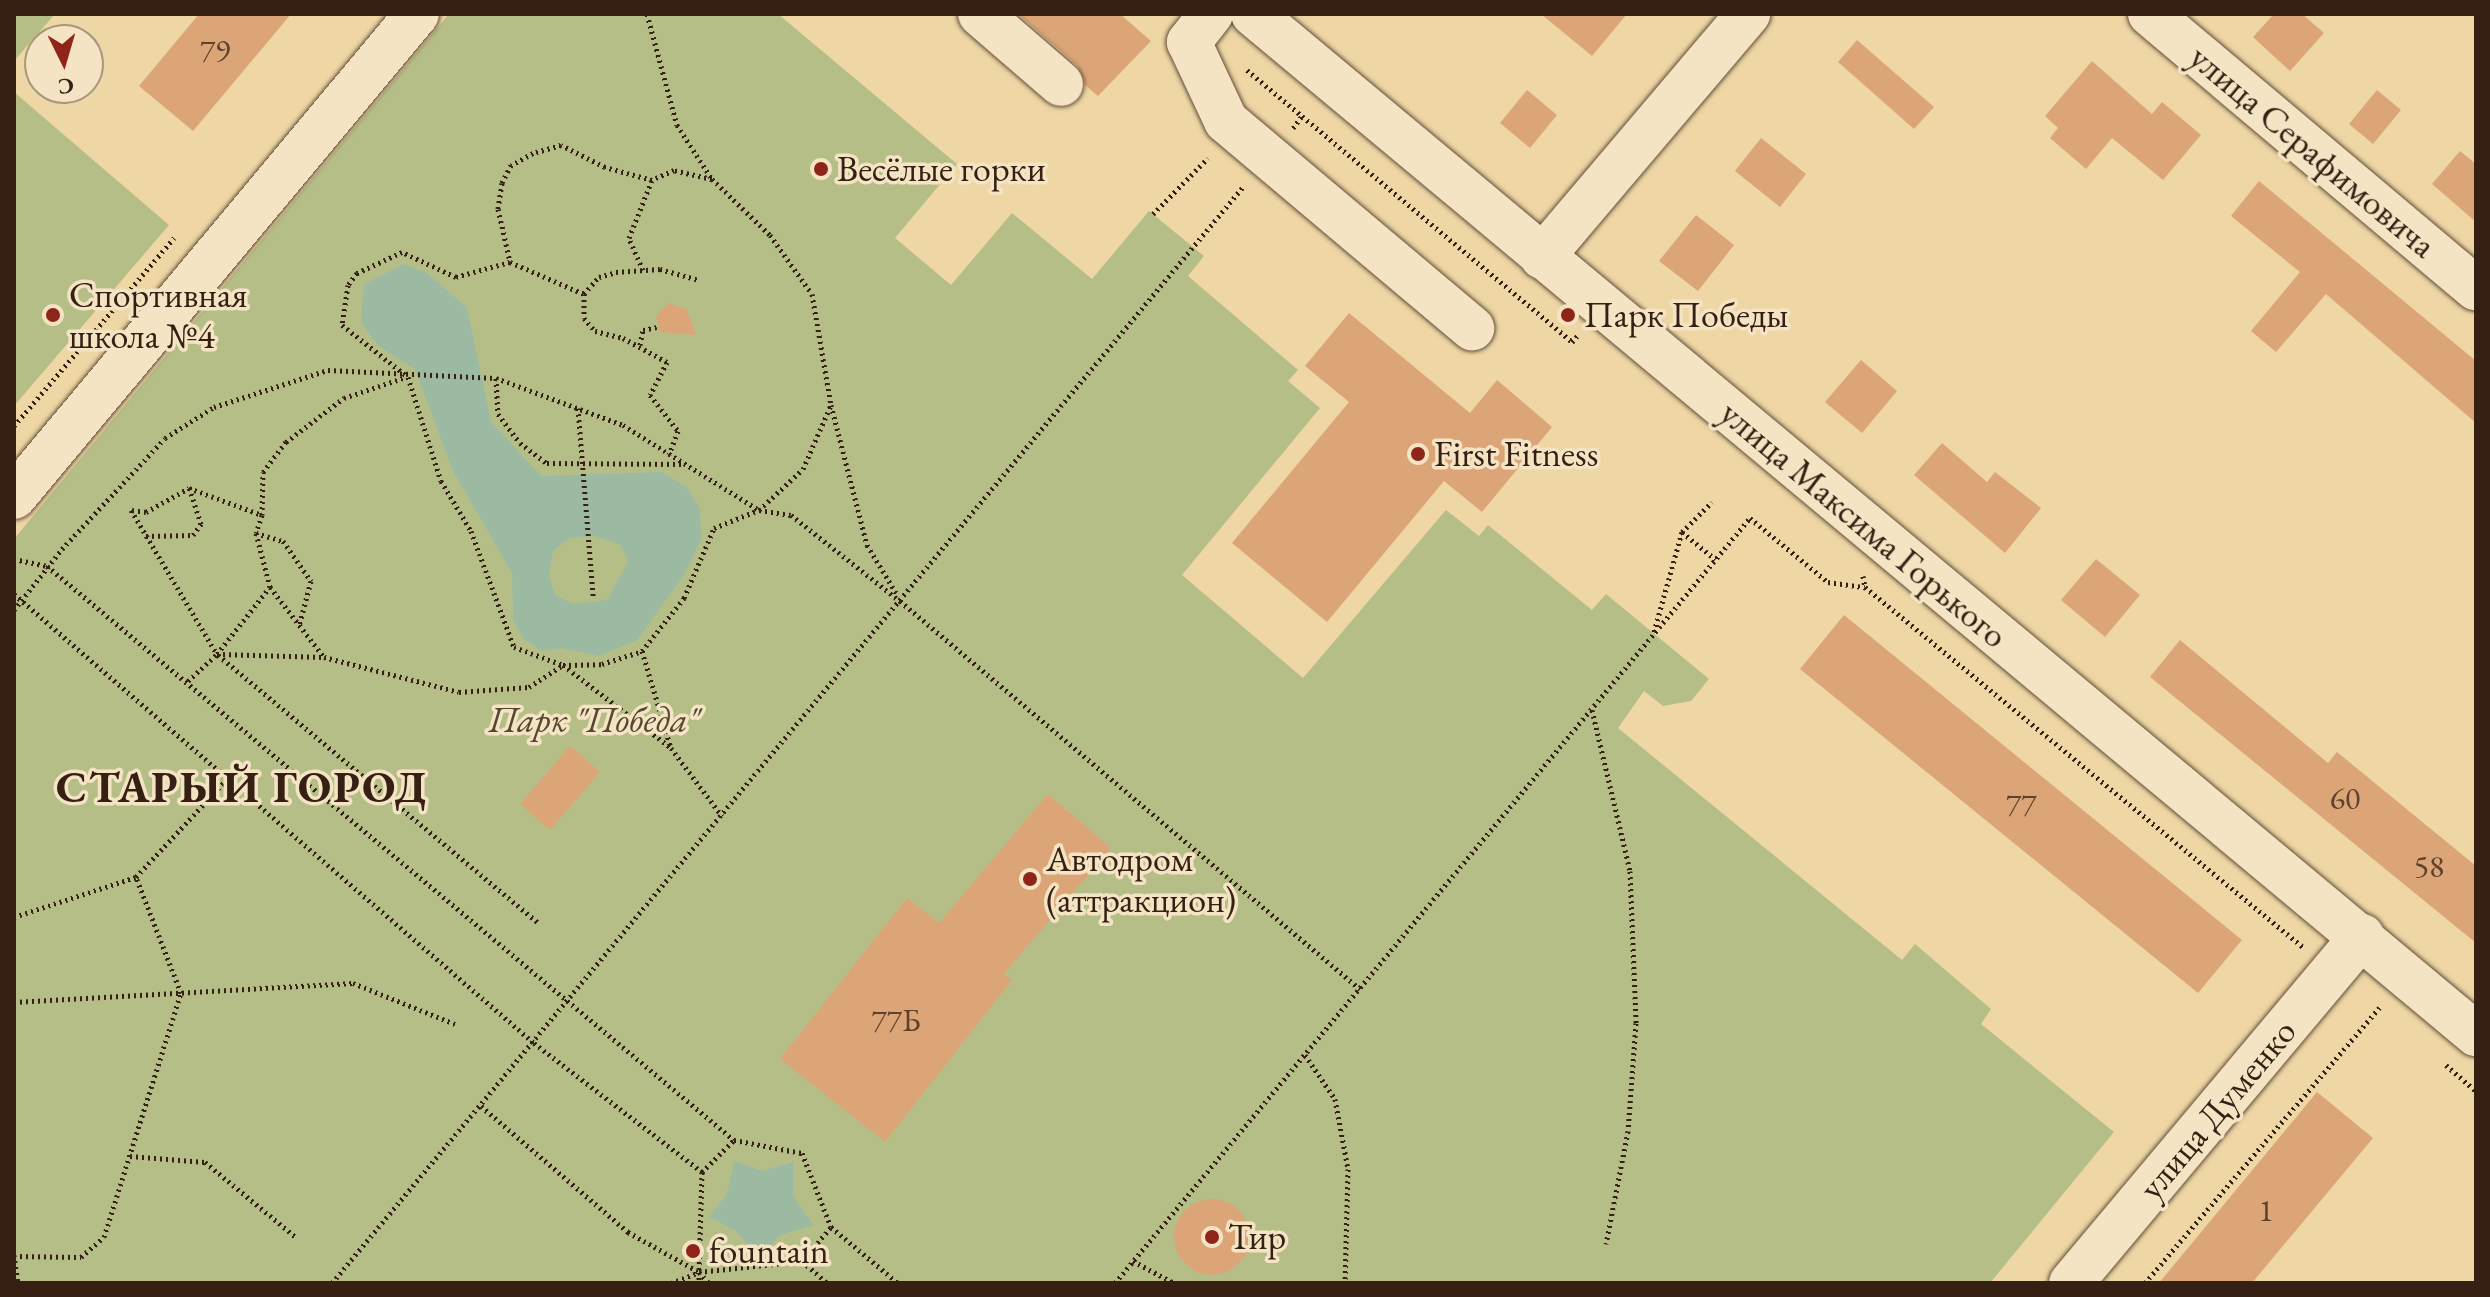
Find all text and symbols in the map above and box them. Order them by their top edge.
north arrow [24,24,104,104]
house number: 79 [200,31,230,69]
street label: улица Серафимовича [2181,35,2445,267]
text: С [57,71,75,102]
place label: Весёлые горки [837,147,1046,191]
marker: Весёлые горки [812,160,830,178]
place label: Спортивная школа №4 [69,272,247,357]
place label: Парк Победы [1584,293,1788,337]
marker: Спортивная школа №4 [44,306,62,324]
marker: Парк Победы [1559,306,1577,324]
street label: улица Максима Горького [1712,391,2016,657]
place label: First Fitness [1434,432,1598,476]
marker: First Fitness [1409,445,1427,463]
park label: Парк "Победа" [488,698,700,742]
district label: СТАРЫЙ ГОРОД [56,761,428,813]
house number: 60 [2330,779,2360,817]
house number: 77 [2006,785,2036,823]
place label: Автодром (аттракцион) [1046,836,1236,921]
house number: 58 [2414,847,2444,885]
marker: Автодром (аттракцион) [1021,870,1039,888]
house number: 77Б [871,1001,921,1039]
street label: улица Думенко [2129,1010,2305,1208]
house number: 1 [2258,1191,2274,1229]
place label: Тир [1228,1215,1286,1259]
marker: Тир [1203,1228,1221,1246]
place label: fountain [709,1229,829,1273]
marker: fountain [684,1242,702,1260]

